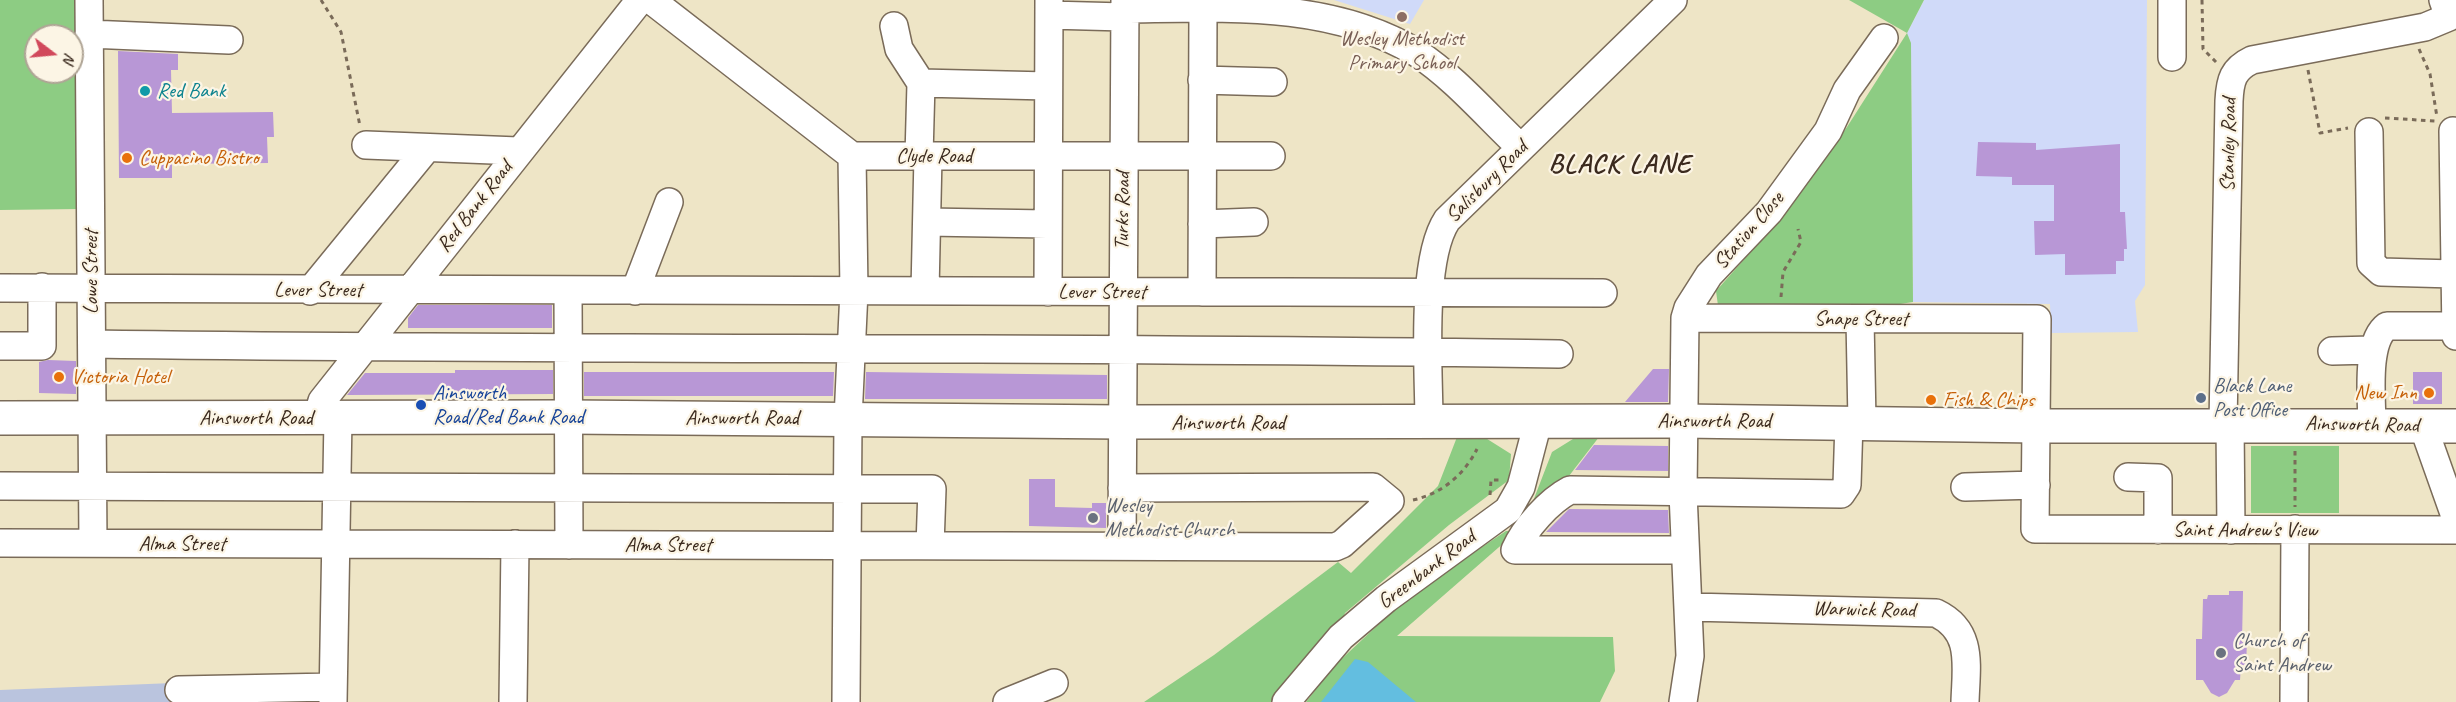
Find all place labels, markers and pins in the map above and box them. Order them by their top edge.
marker: Wesley Methodist Primary School [1395,10,1409,24]
place label: Wesley Methodist Primary School [1340,26,1464,76]
place label: Red Bank [157,78,225,104]
marker: Red Bank [138,84,152,98]
place label: Cuppacino Bistro [139,145,259,171]
marker: Cuppacino Bistro [120,151,134,165]
place label: Victoria Hotel [71,364,169,390]
marker: Victoria Hotel [52,370,66,384]
place label: Black Lane Post Office [2213,373,2291,423]
place label: Ainsworth Road/Red Bank Road [433,380,584,430]
place label: New Inn [2354,380,2417,406]
marker: New Inn [2422,386,2436,400]
place label: Fish & Chips [1943,387,2034,413]
marker: Black Lane Post Office [2194,391,2208,405]
marker: Fish & Chips [1924,393,1938,407]
marker: Ainsworth Road/Red Bank Road [414,398,428,412]
place label: Wesley Methodist Church [1105,493,1235,543]
marker: Wesley Methodist Church [1086,511,1100,525]
place label: Church of Saint Andrew [2233,628,2331,678]
marker: Church of Saint Andrew [2214,646,2228,660]

